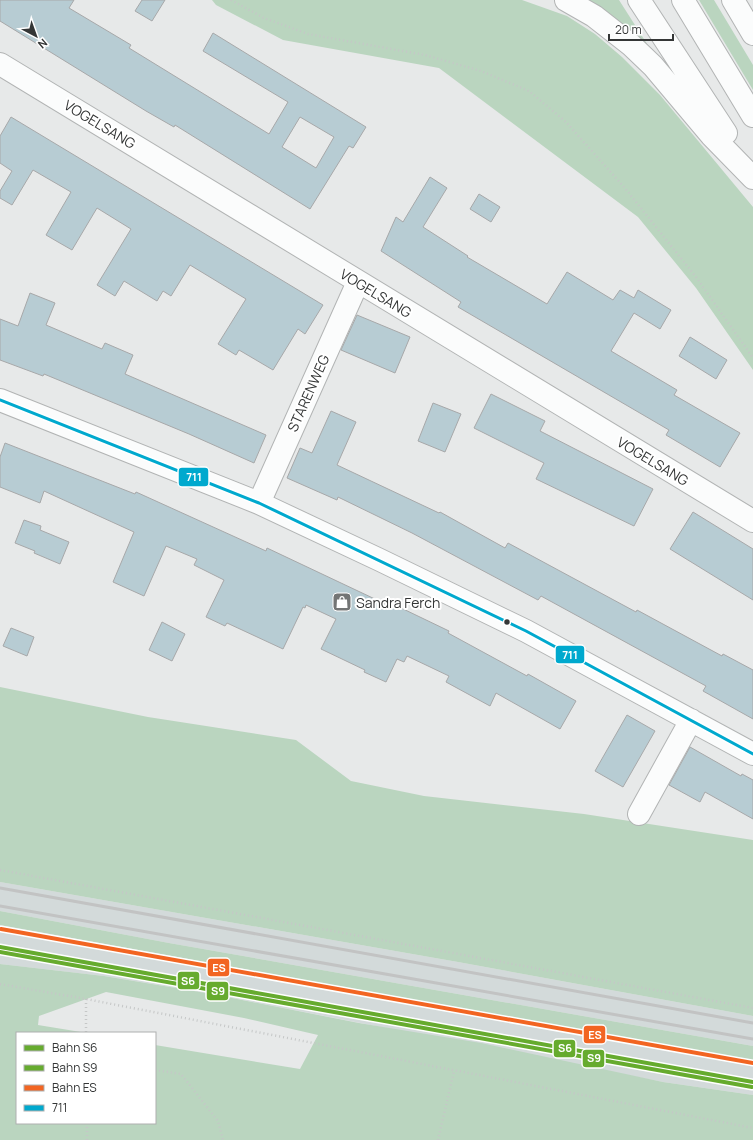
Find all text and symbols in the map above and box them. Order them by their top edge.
north arrow [16,16,56,56]
scale bar [609,16,673,42]
text: 20 m [615,21,642,38]
text: N [35,36,51,52]
street label: VOGELSANG [61,95,139,153]
street label: VOGELSANG [337,264,415,322]
street label: STARENWEG [283,351,334,435]
street label: VOGELSANG [614,432,692,490]
line badge: 711 [178,467,209,487]
text: 711 [186,469,202,484]
shop icon: Sandra Ferch [331,591,353,613]
place label: Sandra Ferch [356,593,440,612]
unlabelled marker [502,617,512,627]
line badge: 711 [555,645,585,664]
text: 711 [562,647,578,662]
line badge: ES [207,958,230,977]
text: ES [212,960,226,975]
line badge: S6 [177,971,200,990]
text: S6 [181,973,195,988]
line badge: S9 [206,981,229,1001]
text: S9 [211,983,225,998]
line badge: ES [583,1025,606,1044]
text: ES [588,1027,602,1042]
legend [16,1032,156,1124]
text: Bahn S6 [52,1039,98,1056]
line badge: S6 [553,1039,576,1058]
text: S6 [558,1040,572,1055]
line badge: S9 [582,1049,605,1068]
text: S9 [587,1050,601,1065]
text: Bahn S9 [52,1059,98,1076]
text: Bahn ES [52,1079,97,1096]
text: 711 [52,1099,67,1116]

